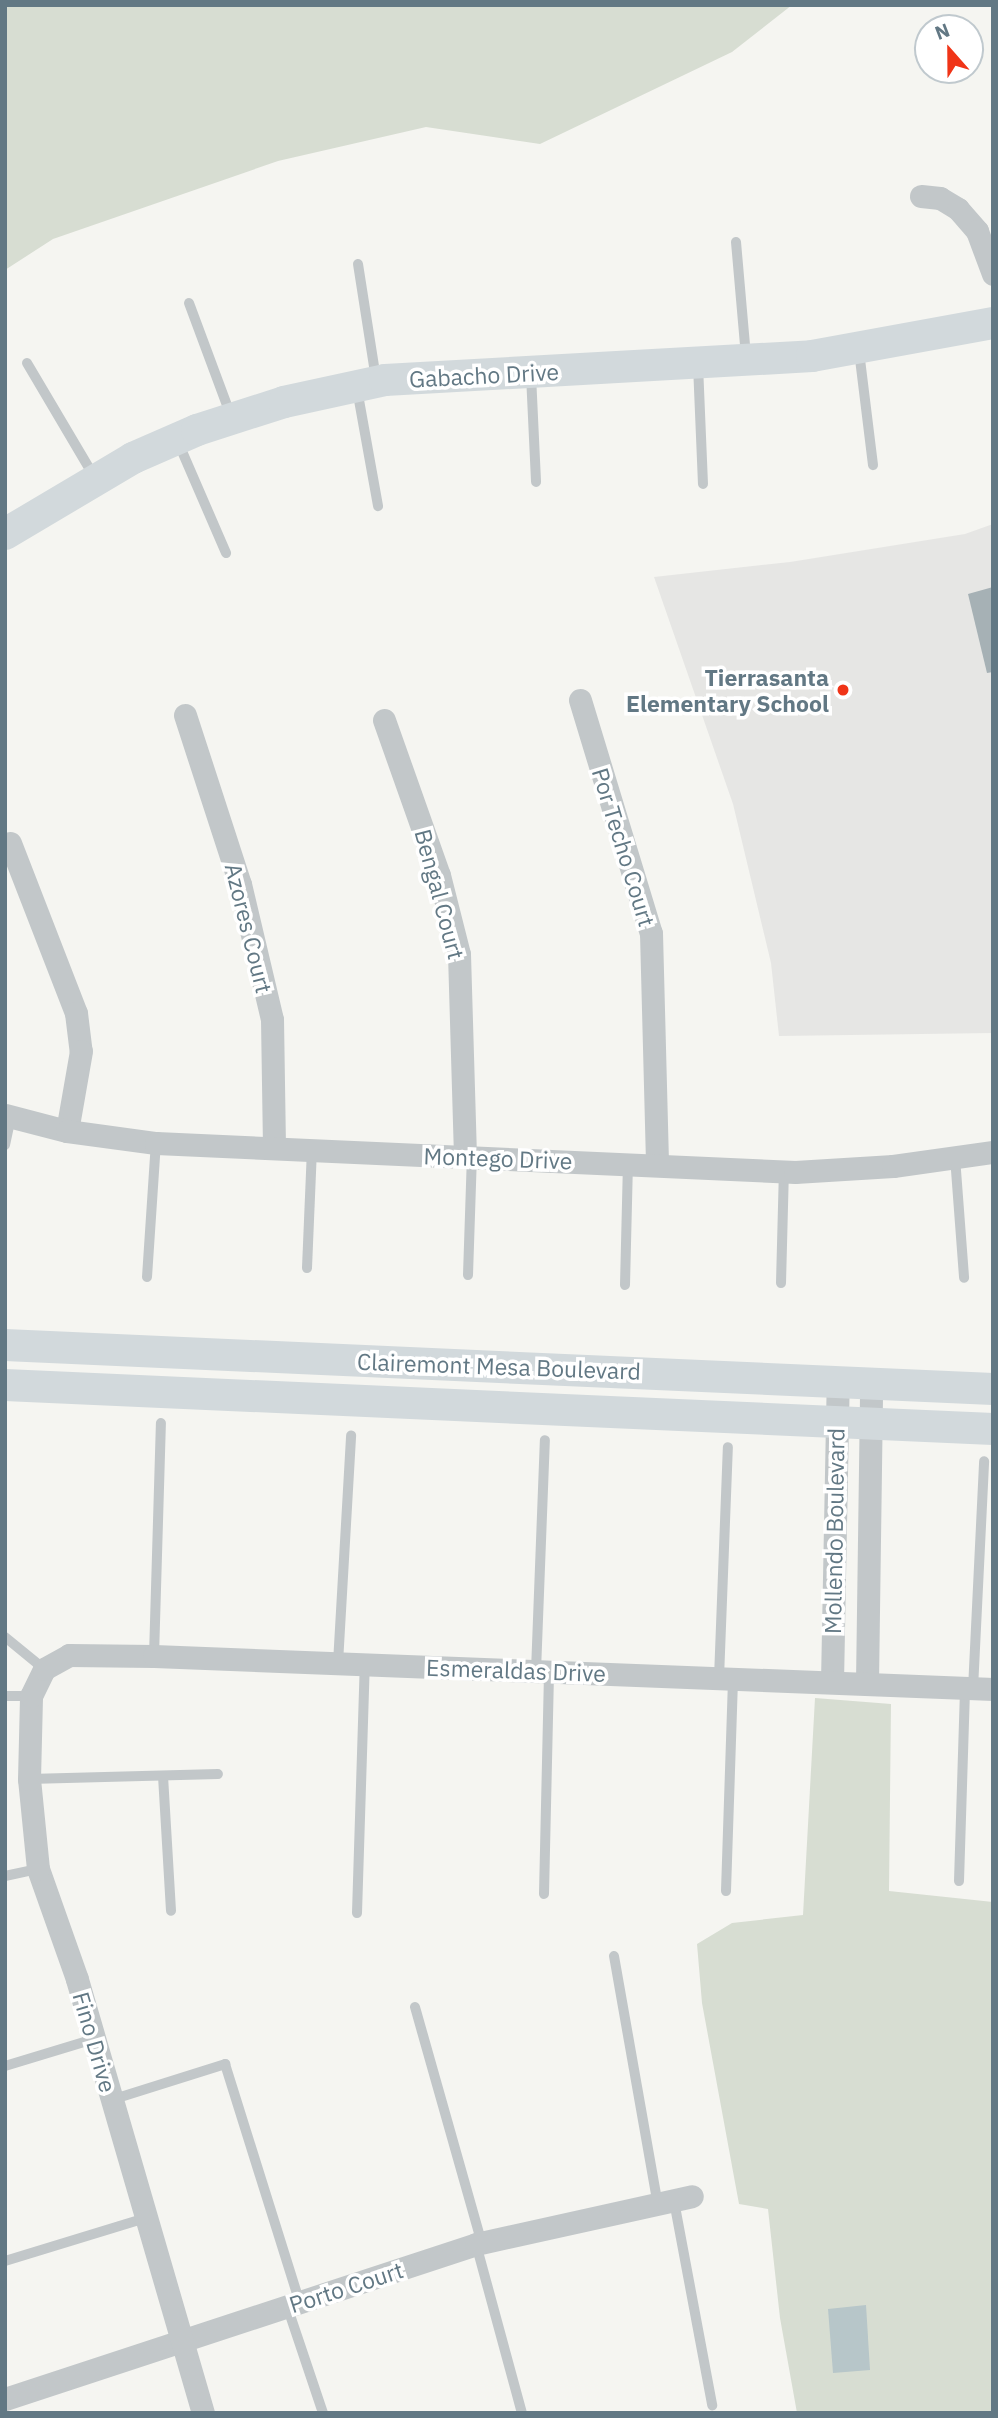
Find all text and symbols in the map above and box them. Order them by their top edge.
north arrow [914,14,984,84]
text: N [931,18,953,45]
street label: Gabacho Drive [408,357,560,393]
place label: Tierrasanta Elementary School [626,663,829,717]
marker: Tierrasanta Elementary School [835,682,851,698]
street label: Por Techo Court [587,764,661,930]
street label: Bengal Court [409,826,471,962]
street label: Azores Court [220,860,278,996]
street label: Montego Drive [423,1142,573,1174]
street label: Clairemont Mesa Boulevard [357,1347,641,1385]
street label: Mollendo Boulevard [818,1428,850,1634]
street label: Esmeraldas Drive [426,1653,606,1687]
street label: Fino Drive [67,1989,123,2095]
street label: Porto Court [286,2256,406,2318]

